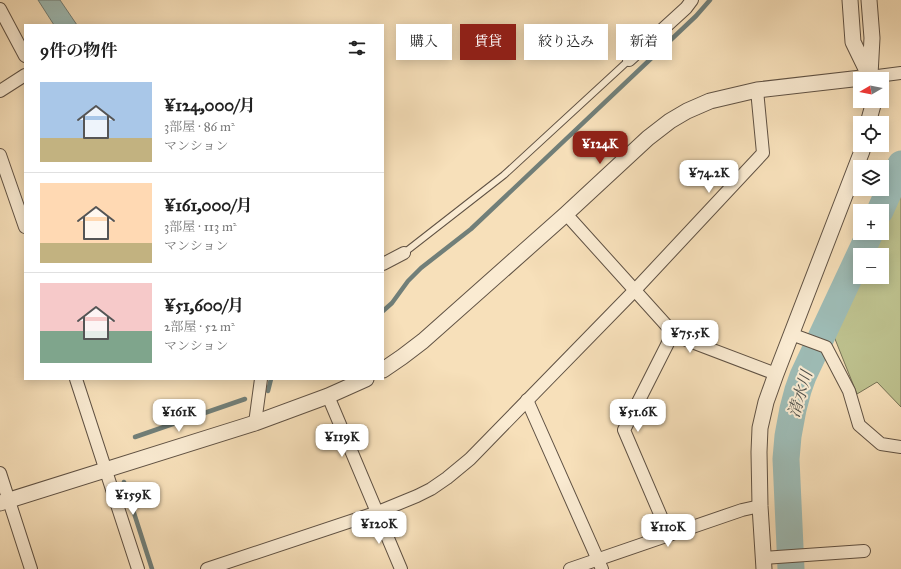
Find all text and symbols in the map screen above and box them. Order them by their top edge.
chip: 購入 [396,24,452,60]
chip: 賃貸 [460,24,516,60]
chip: 絞り込み [524,24,608,60]
chip: 新着 [616,24,672,60]
icon: filters [346,37,368,59]
text: 9件の物件 [40,40,117,61]
north arrow [853,72,889,108]
map controls [853,72,889,284]
text: ¥124,000/月 [164,95,256,116]
icon: home [72,98,120,146]
button: locate [853,116,889,152]
text: 3部屋 · 86 m² [164,119,235,135]
pin: ¥124K [572,131,628,165]
text: ¥124K [582,136,618,152]
text: マンション [164,138,228,154]
pin: ¥74.2K [676,160,742,194]
button: layers [853,160,889,196]
text: ¥74.2K [688,165,730,181]
text: ¥161,000/月 [164,195,253,216]
icon: home [72,199,120,247]
button: + [853,204,889,240]
text: 3部屋 · 113 m² [164,219,237,235]
text: マンション [164,238,228,254]
button: − [853,248,889,284]
text: ¥51,600/月 [164,295,244,316]
icon: home [72,299,120,347]
text: 2部屋 · 52 m² [164,319,235,335]
pin: ¥75.5K [657,320,723,354]
text: ¥75.5K [671,325,709,341]
text: マンション [164,338,228,354]
water label: 清水川 [784,366,817,420]
pin: ¥161K [151,399,207,433]
pin: ¥51.6K [605,399,671,433]
text: ¥161K [162,404,196,420]
text: ¥51.6K [619,404,657,420]
pin: ¥119K [314,424,370,458]
text: ¥119K [325,429,359,445]
pin: ¥159K [105,482,161,516]
text: ¥159K [115,487,151,503]
pin: ¥120K [351,511,407,545]
pin: ¥110K [640,514,696,548]
text: ¥120K [361,516,397,532]
text: ¥110K [650,519,686,535]

